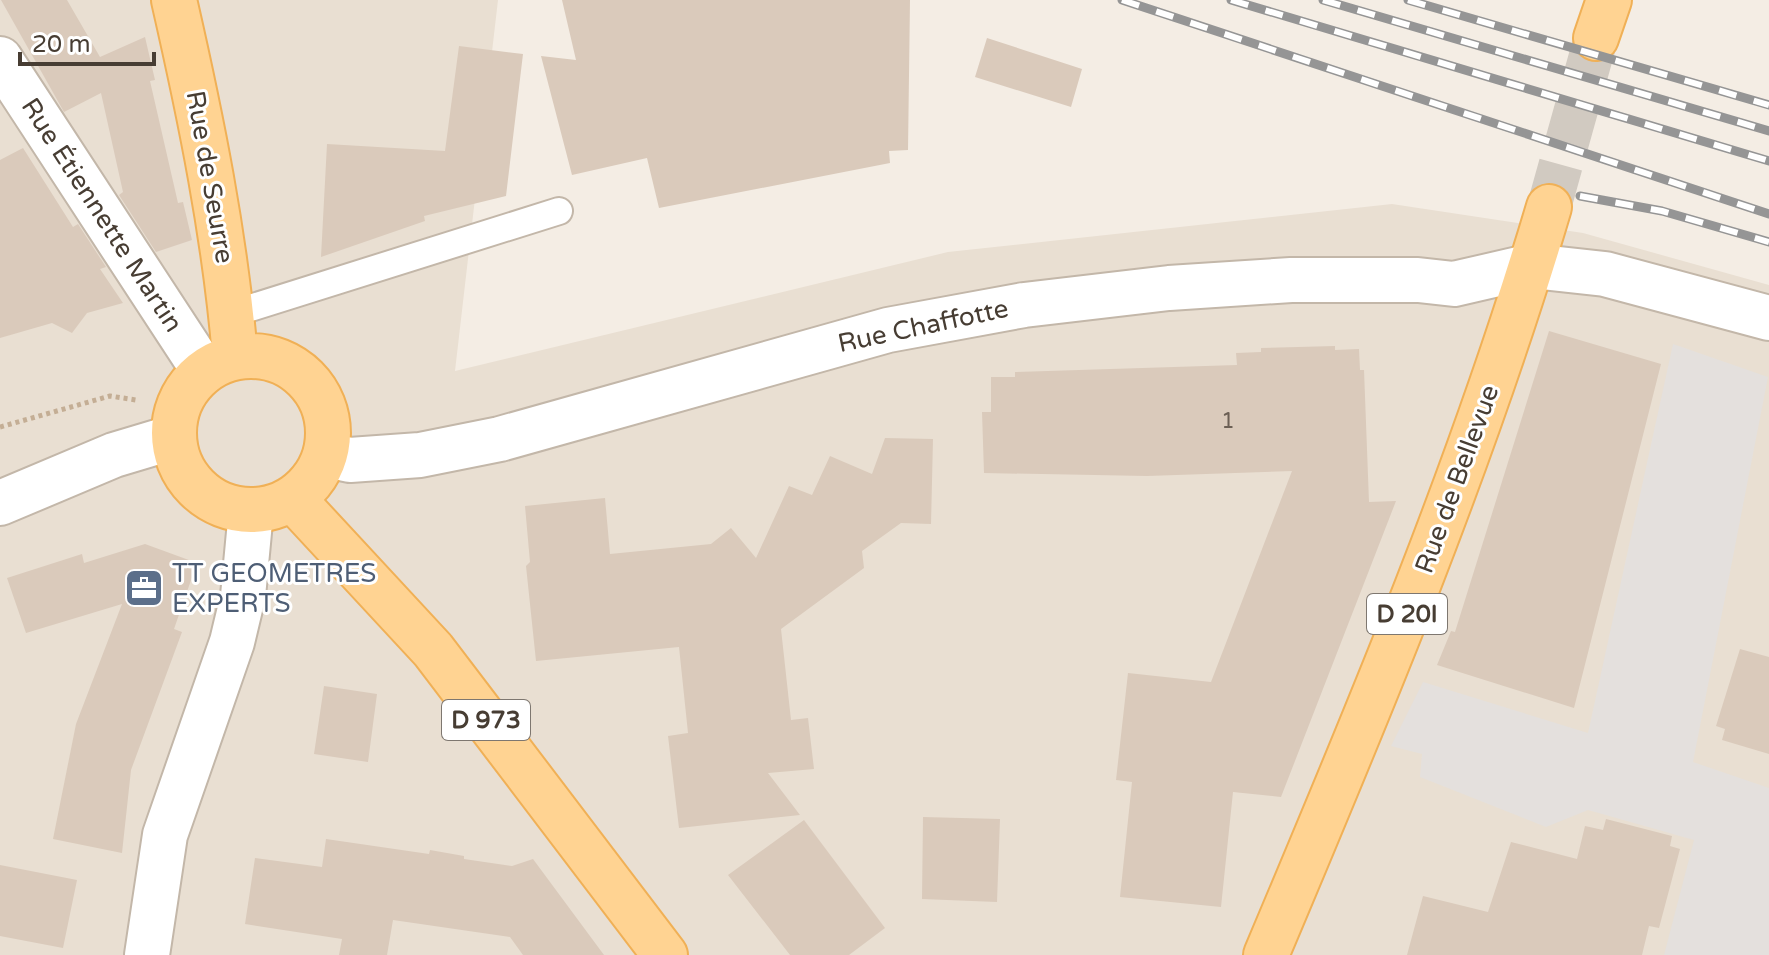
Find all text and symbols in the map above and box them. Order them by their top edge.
scale bar [20,16,154,66]
text: 20 m [32,30,90,59]
street label: Rue de Seurre [180,88,240,266]
street label: Rue Étiennette Martin [15,92,189,338]
street label: Rue Chaffotte [835,293,1011,359]
street label: Rue de Bellevue [1409,381,1505,577]
house number: 1 [1221,408,1235,434]
place label: TT GEOMETRES EXPERTS [172,558,376,619]
office icon: TT GEOMETRES EXPERTS [123,567,165,609]
road number: D 20I [1367,594,1447,634]
road number: D 973 [442,700,530,740]

